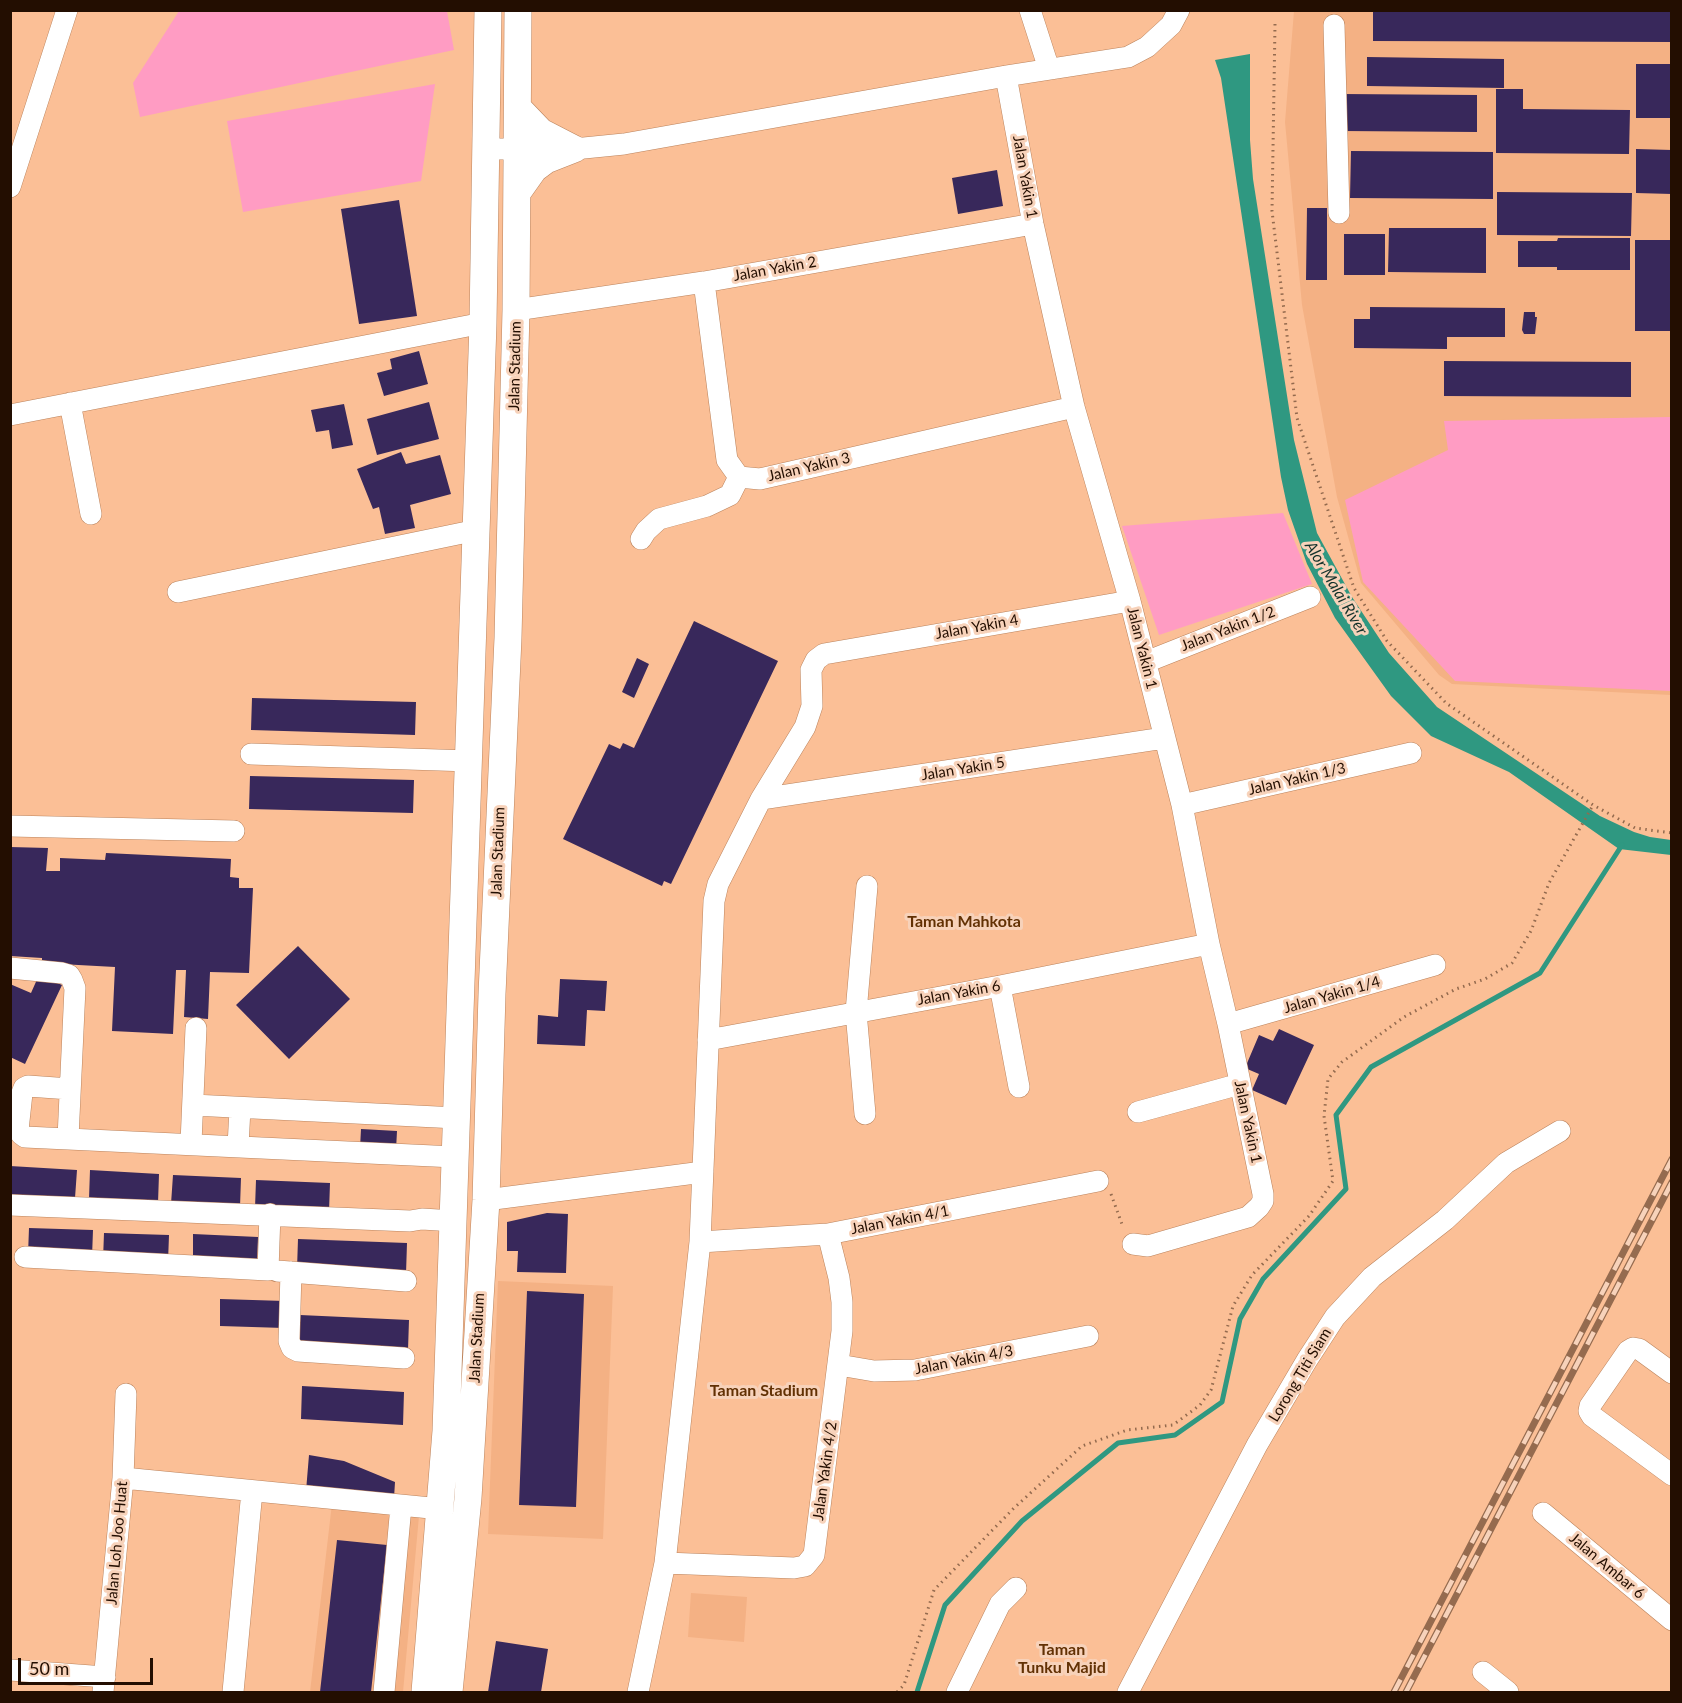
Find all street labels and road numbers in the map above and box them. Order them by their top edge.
street label: Jalan Yakin 1 [1009,134,1041,220]
street label: Jalan Yakin 2 [732,253,818,285]
street label: Jalan Stadium [505,321,525,411]
street label: Jalan Yakin 3 [766,449,852,485]
street label: Jalan Yakin 1/2 [1178,603,1278,655]
street label: Jalan Yakin 1 [1123,605,1161,691]
street label: Jalan Yakin 4 [934,611,1020,643]
street label: Jalan Yakin 5 [920,754,1006,784]
street label: Jalan Yakin 1/3 [1247,759,1347,799]
street label: Jalan Stadium [487,807,509,897]
street label: Jalan Yakin 1/4 [1282,973,1382,1017]
street label: Jalan Yakin 6 [916,977,1002,1009]
street label: Jalan Yakin 1 [1230,1079,1266,1165]
street label: Jalan Yakin 4/1 [849,1202,951,1238]
street label: Jalan Stadium [466,1293,488,1383]
street label: Lorong Titi Siam [1265,1325,1335,1425]
street label: Jalan Yakin 4/3 [913,1342,1015,1378]
street label: Jalan Yakin 4/2 [809,1421,841,1521]
street label: Jalan Loh Joo Huat [103,1481,131,1605]
street label: Jalan Ambar 6 [1566,1529,1648,1603]

